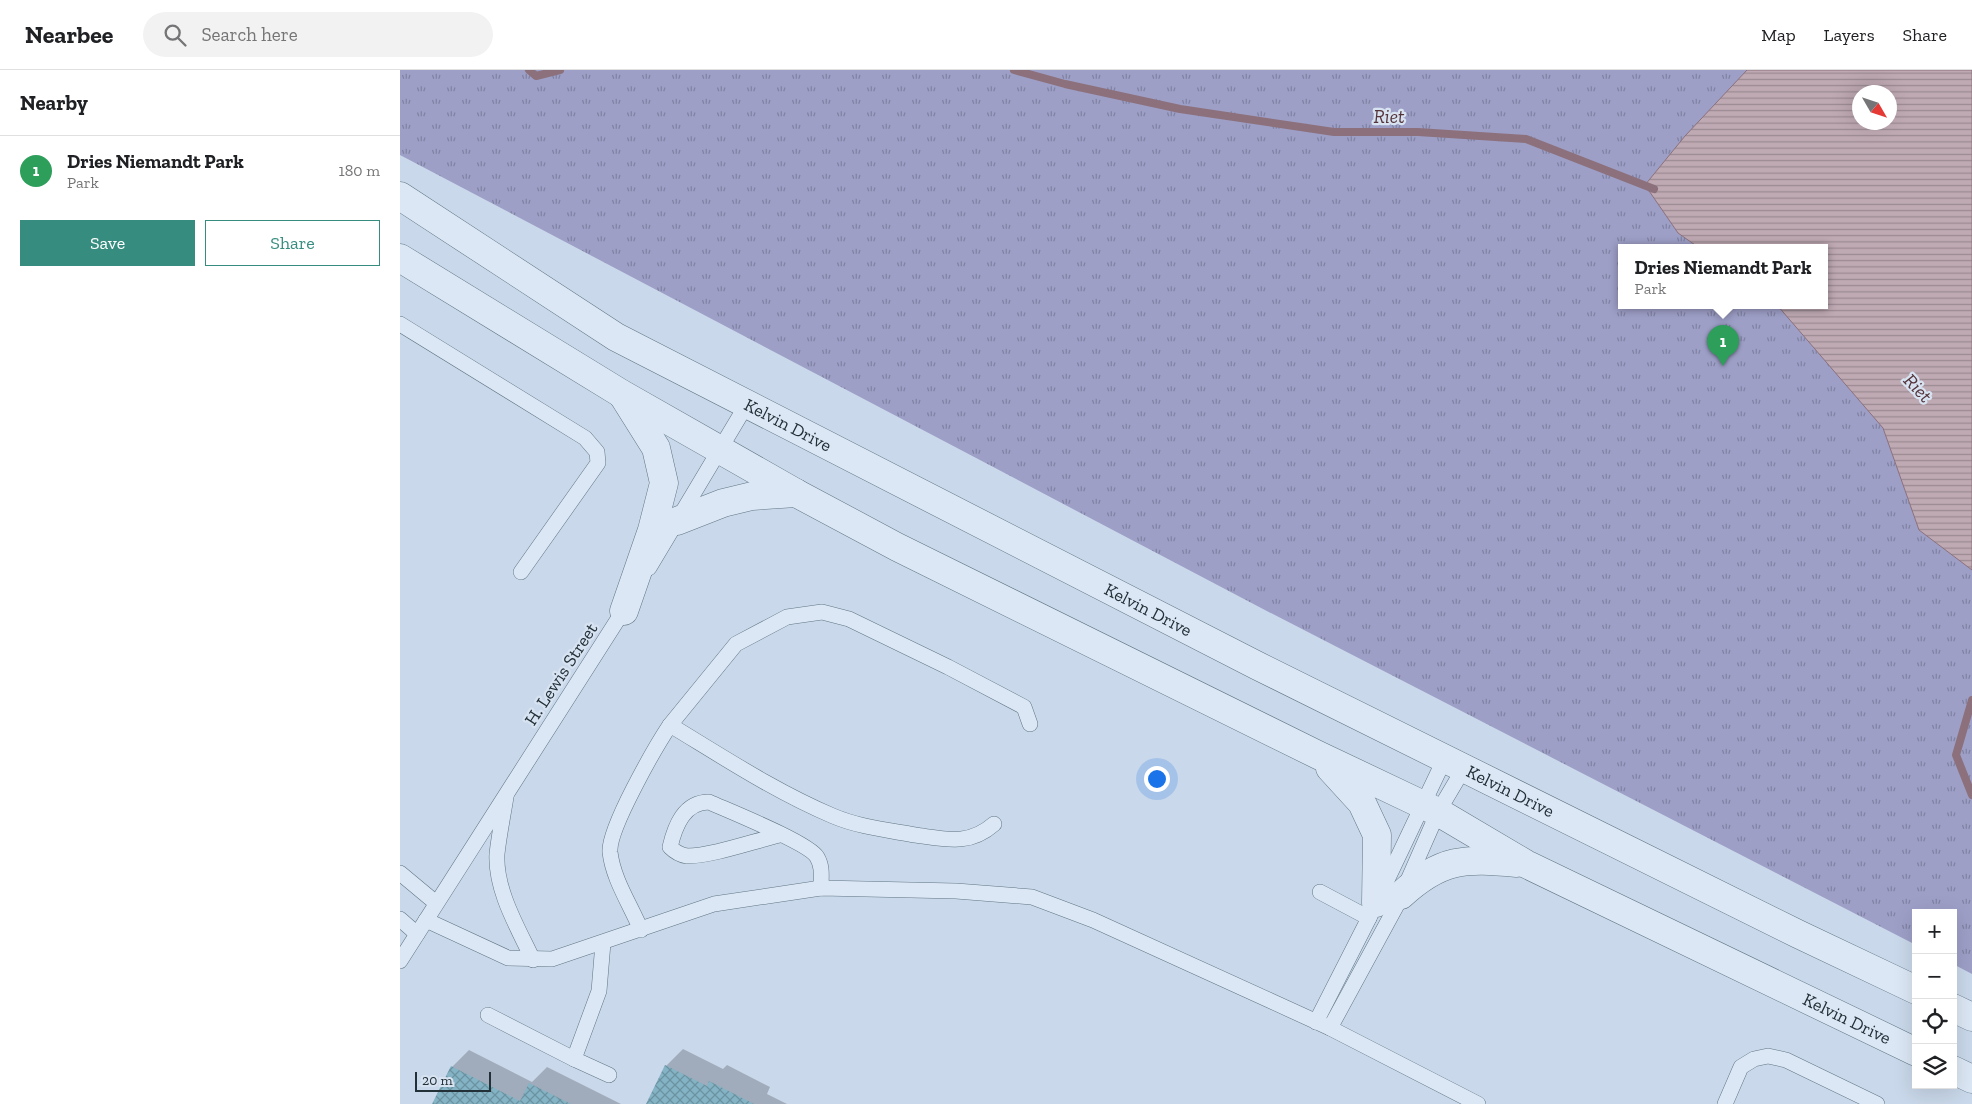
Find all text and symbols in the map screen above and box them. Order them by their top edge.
search box [143,12,493,57]
text: Nearbee [25,20,113,49]
icon: search [161,21,189,49]
text: Search here [201,23,298,46]
text: Map [1761,24,1796,46]
text: Layers [1824,24,1875,46]
text: Share [1903,24,1947,46]
north arrow [1852,85,1897,130]
text: Nearby [20,90,88,115]
water label: Riet [1373,105,1405,128]
text: Dries Niemandt Park [67,150,244,173]
text: 1 [33,161,39,180]
text: 180 m [339,161,380,180]
text: Park [67,173,99,192]
button: Save [20,220,195,266]
button: Share [205,220,380,266]
popup [1618,244,1828,309]
text: Dries Niemandt Park [1635,256,1811,279]
text: Park [1635,279,1666,298]
pin: 1 [1707,325,1739,366]
water label: Riet [1899,369,1937,408]
street label: Kelvin Drive [740,394,835,457]
street label: Kelvin Drive [1101,578,1196,641]
street label: H. Lewis Street [520,618,602,729]
street label: Kelvin Drive [1463,760,1558,822]
your location [1144,766,1170,792]
map controls [1912,909,1957,1089]
button: + [1912,909,1957,954]
button: − [1912,954,1957,999]
street label: Kelvin Drive [1799,988,1895,1049]
button: locate [1912,999,1957,1044]
button: layers [1912,1044,1957,1089]
scale bar [415,1069,491,1092]
text: 20 m [422,1072,453,1089]

